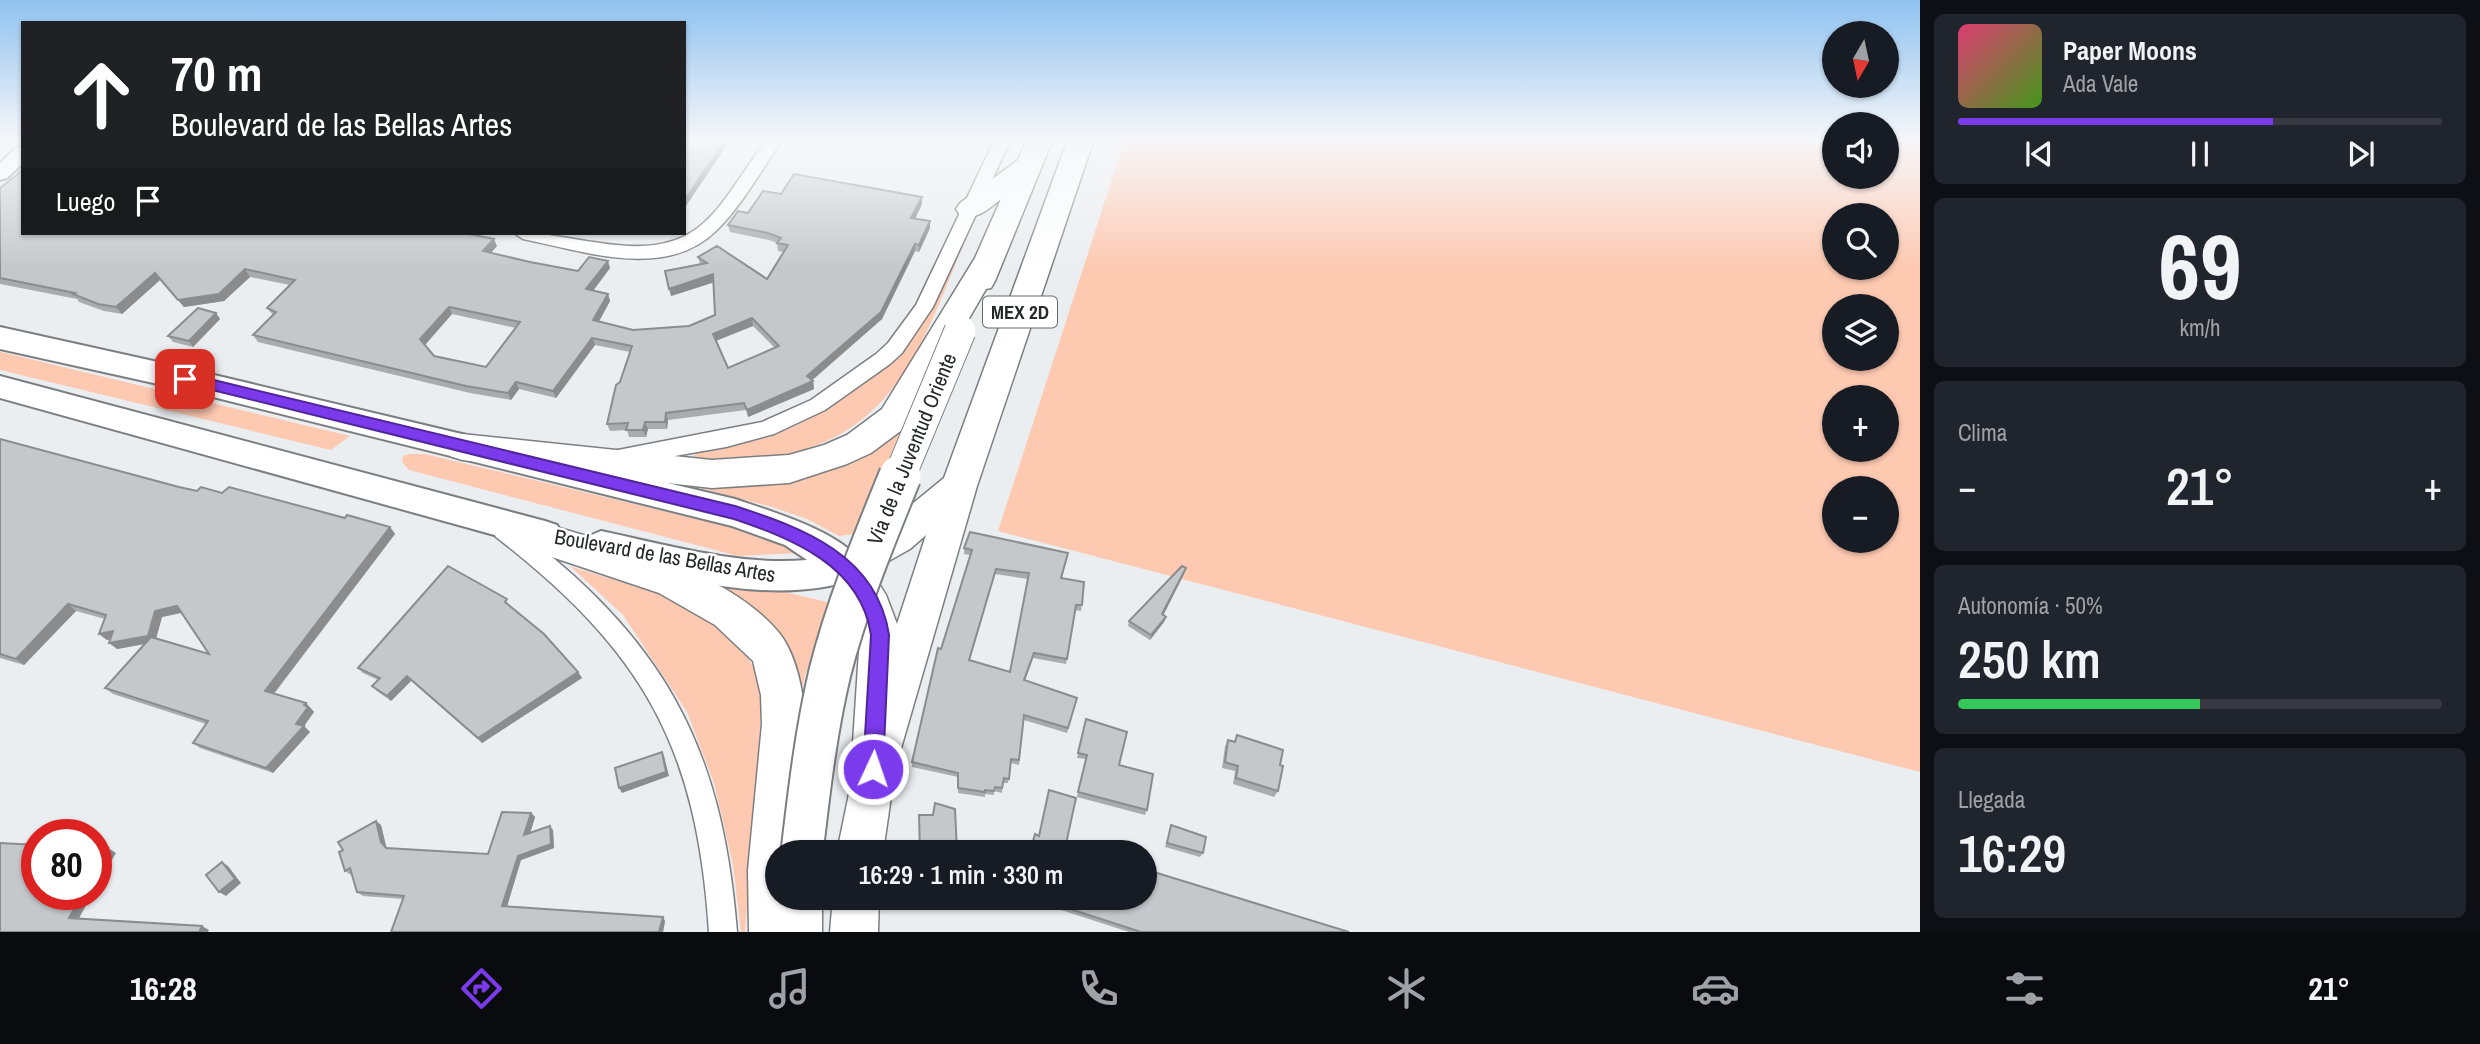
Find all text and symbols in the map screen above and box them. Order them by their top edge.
north arrow [1822,21,1899,98]
map controls [1822,21,1899,553]
text: Paper Moons [2063,33,2197,68]
text: 70 m [171,40,263,106]
icon: ahead [56,49,147,140]
text: Ada Vale [2063,68,2138,99]
text: Boulevard de las Bellas Artes [171,103,512,146]
button: sound [1822,112,1899,189]
icon: previous [2020,135,2058,173]
icon: pause [2181,135,2219,173]
icon: next [2342,135,2380,173]
icon: arrive [129,182,167,220]
text: Luego [56,184,115,219]
button: search [1822,203,1899,280]
text: 69 [2159,205,2242,327]
button: layers [1822,294,1899,371]
road number: MEX 2D [983,296,1057,328]
text: km/h [2180,312,2220,343]
pin [155,349,215,409]
street label: Via de la Juventud Oriente [860,349,963,549]
icon: arrive [166,360,204,398]
button: + [1822,385,1899,462]
text: Clima [1958,417,2007,448]
text: 21° [2166,451,2234,521]
text: − [1958,461,1976,512]
text: + [2424,461,2442,512]
button: − [1822,476,1899,553]
street label: Boulevard de las Bellas Artes [552,522,778,589]
text: Autonomía · 50% [1958,590,2103,621]
text: 250 km [1958,624,2101,694]
position arrow [836,732,910,806]
text: Llegada [1958,784,2025,815]
text: 16:29 [1958,818,2066,888]
speed limit sign: 80 [21,819,112,910]
text: 16:29 · 1 min · 330 m [859,857,1063,892]
icon: directions [457,964,506,1013]
icon: music [765,964,814,1013]
icon: phone [1074,964,1123,1013]
icon: climate [1382,964,1431,1013]
icon: car [1691,964,1740,1013]
icon: filters [2000,964,2049,1013]
text: 16:28 [130,967,197,1010]
text: 21° [2308,967,2350,1010]

